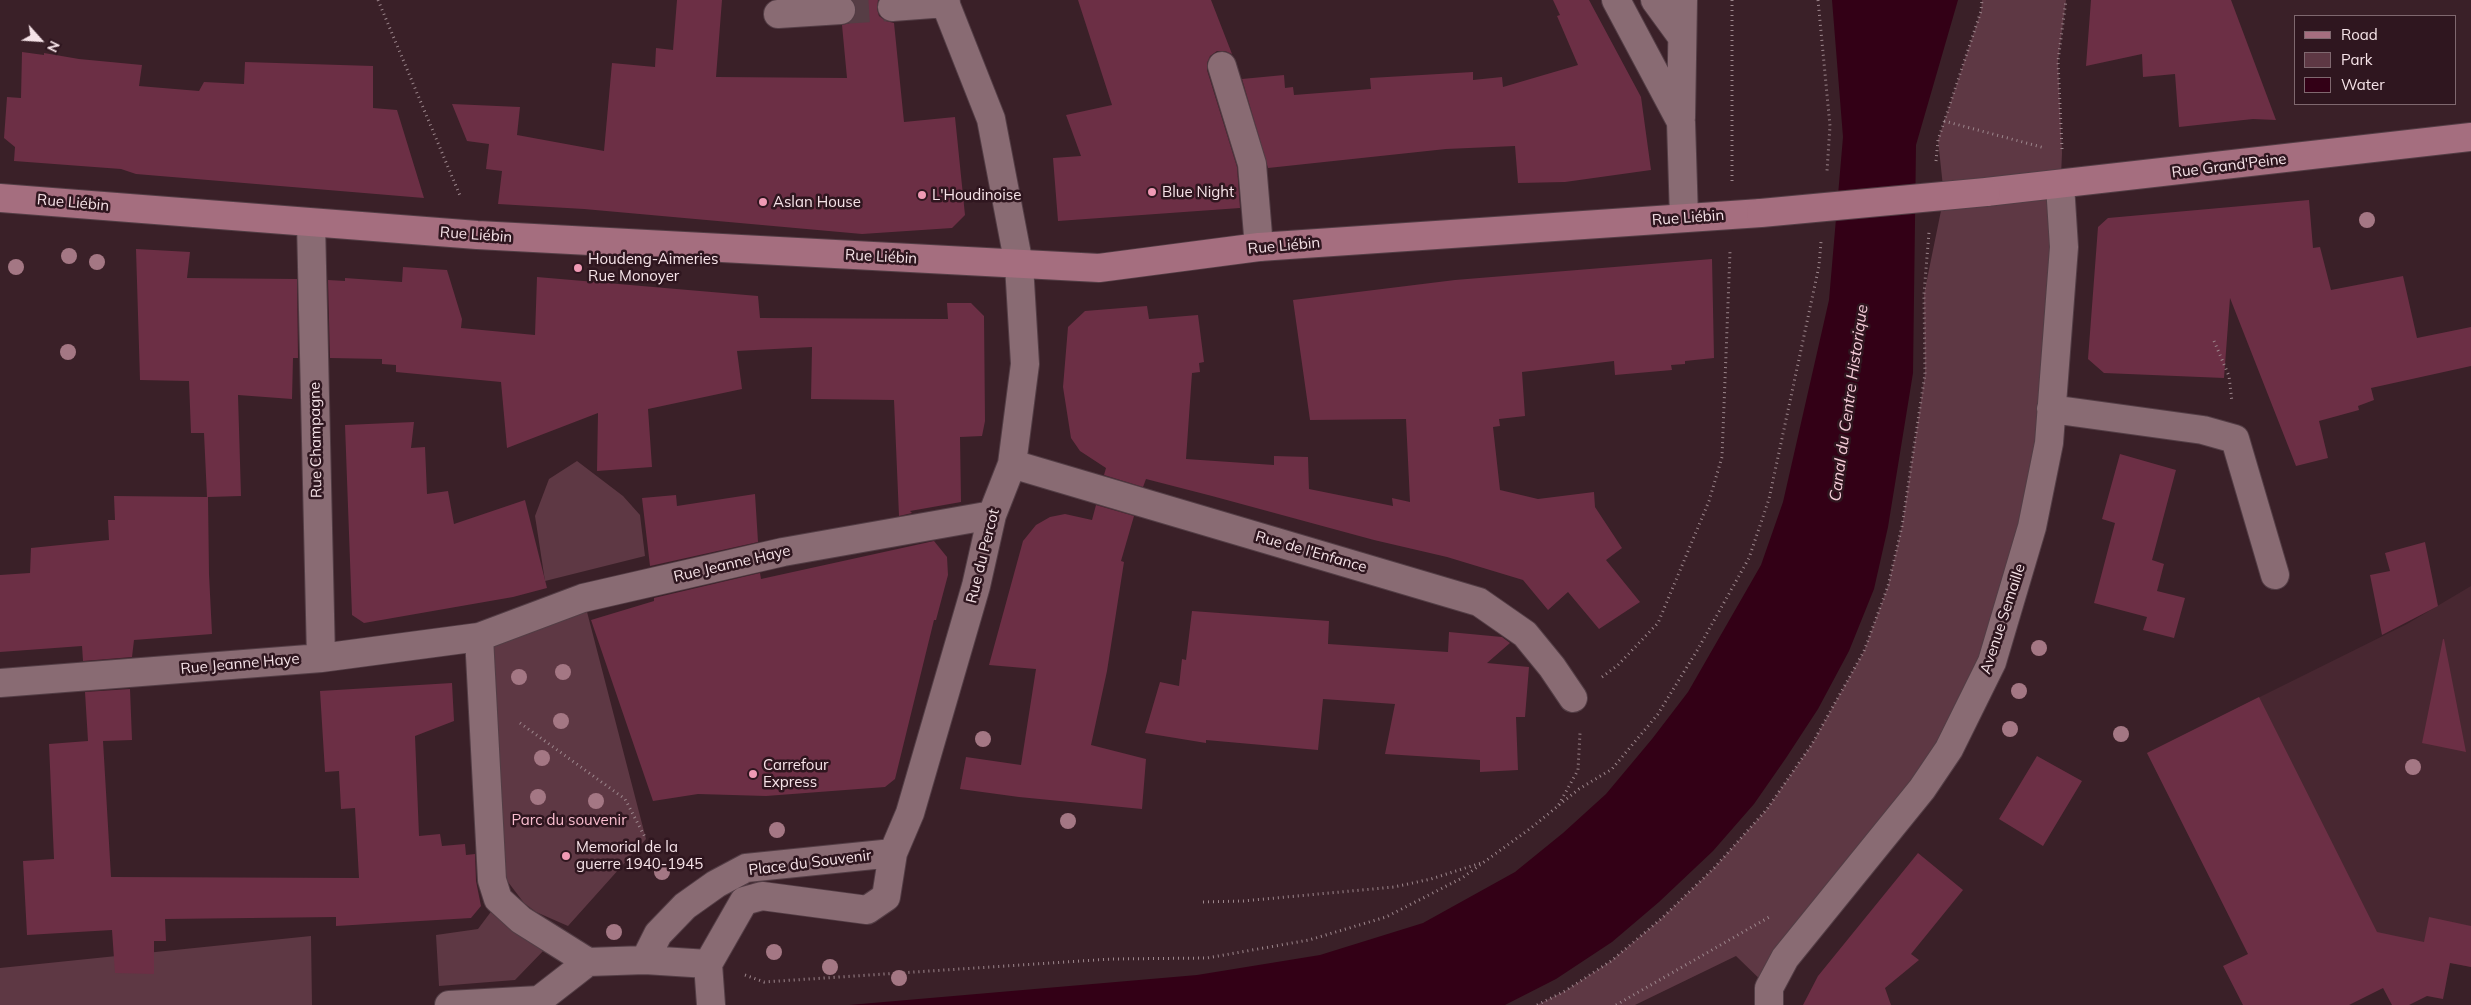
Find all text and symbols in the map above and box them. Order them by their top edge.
north arrow [15,15,65,65]
legend [2294,15,2456,105]
text: Road [2341,25,2378,44]
text: N [43,38,64,55]
text: Park [2341,50,2373,69]
text: Water [2341,75,2385,94]
street label: Rue Grand'Peine [2171,150,2287,182]
place label: Blue Night [1162,183,1234,201]
place label: L'Houdinoise [932,186,1021,204]
marker: Blue Night [1146,186,1158,198]
marker: L'Houdinoise [916,189,928,201]
street label: Rue Liébin [36,191,110,215]
place label: Aslan House [773,193,861,211]
marker: Aslan House [757,196,769,208]
street label: Rue Liébin [1651,206,1725,230]
street label: Rue Liébin [439,223,513,247]
street label: Rue Liébin [1247,234,1321,258]
street label: Rue Liébin [844,246,918,268]
place label: Houdeng-Aimeries Rue Monoyer [588,250,718,285]
marker: Houdeng-Aimeries Rue Monoyer [572,262,584,274]
water label: Canal du Centre Historique [1826,303,1872,503]
street label: Rue Champagne [306,382,326,498]
street label: Rue du Percot [963,507,1003,605]
street label: Rue de l'Enfance [1253,528,1369,576]
street label: Rue Jeanne Haye [672,542,792,586]
street label: Avenue Semaille [1977,562,2029,676]
street label: Rue Jeanne Haye [180,650,300,678]
place label: Carrefour Express [763,756,828,791]
marker: Carrefour Express [747,768,759,780]
park label: Parc du souvenir [511,811,627,829]
place label: Memorial de la guerre 1940-1945 [576,838,703,873]
street label: Place du Souvenir [748,847,872,879]
marker: Memorial de la guerre 1940-1945 [560,850,572,862]

